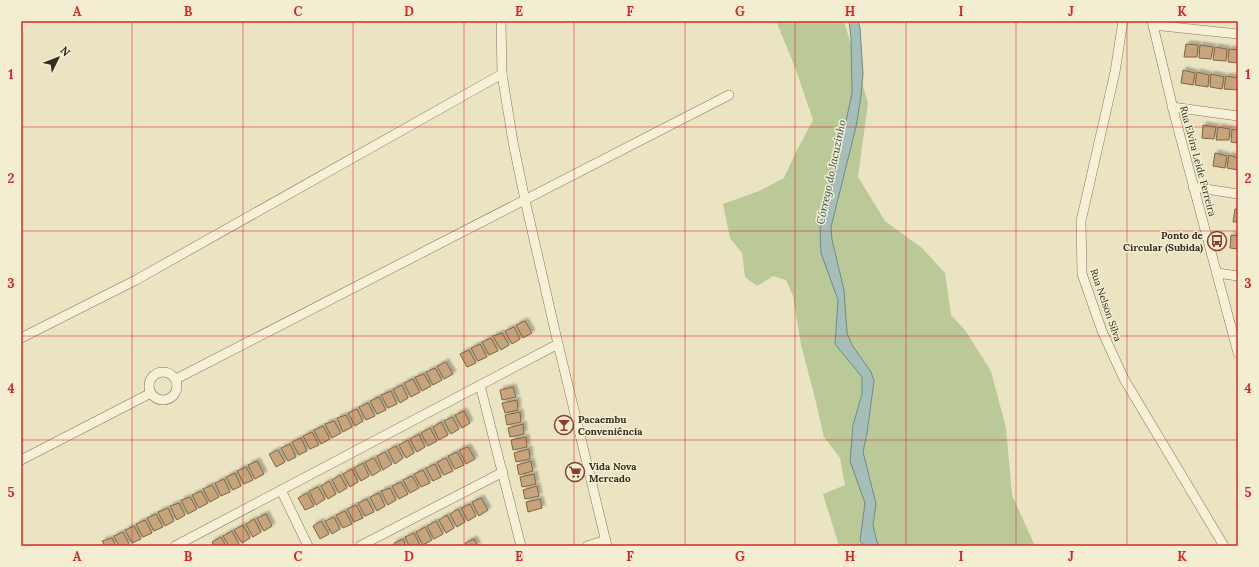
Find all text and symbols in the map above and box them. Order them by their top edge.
text: A [73,3,82,20]
text: B [184,3,193,20]
text: C [294,3,303,20]
text: D [404,3,414,20]
text: E [515,3,523,20]
text: F [626,3,634,20]
text: G [735,3,745,20]
text: H [845,3,855,20]
text: I [958,3,964,20]
text: J [1068,3,1074,20]
text: K [1177,3,1187,20]
north arrow [38,38,78,78]
text: N [57,43,74,59]
text: 1 [8,66,14,83]
text: 1 [1245,66,1251,83]
street label: Rua Elvira Leide Ferreira [1177,104,1219,218]
water label: Córrego do Jacuzinho [813,118,849,226]
text: 2 [8,170,15,187]
text: 2 [1245,170,1252,187]
place label: Ponto de Circular (Subida) [1123,229,1204,254]
bus stop icon: Ponto de Circular (Subida) [1206,230,1228,252]
street label: Rua Nelson Silva [1087,267,1125,343]
text: 3 [7,275,15,292]
text: 3 [1244,275,1252,292]
text: 4 [7,380,15,397]
text: 4 [1244,380,1252,397]
place label: Pacaembu Conveniência [578,413,643,438]
bar icon: Pacaembu Conveniência [553,414,575,436]
place label: Vida Nova Mercado [589,460,637,485]
supermarket icon: Vida Nova Mercado [564,461,586,483]
text: 5 [7,484,15,501]
text: 5 [1244,484,1252,501]
text: A [73,548,82,565]
text: B [184,548,193,565]
text: C [294,548,303,565]
text: D [404,548,414,565]
text: E [515,548,523,565]
text: F [626,548,634,565]
text: G [735,548,745,565]
text: H [845,548,855,565]
text: I [958,548,964,565]
text: J [1068,548,1074,565]
text: K [1177,548,1187,565]

